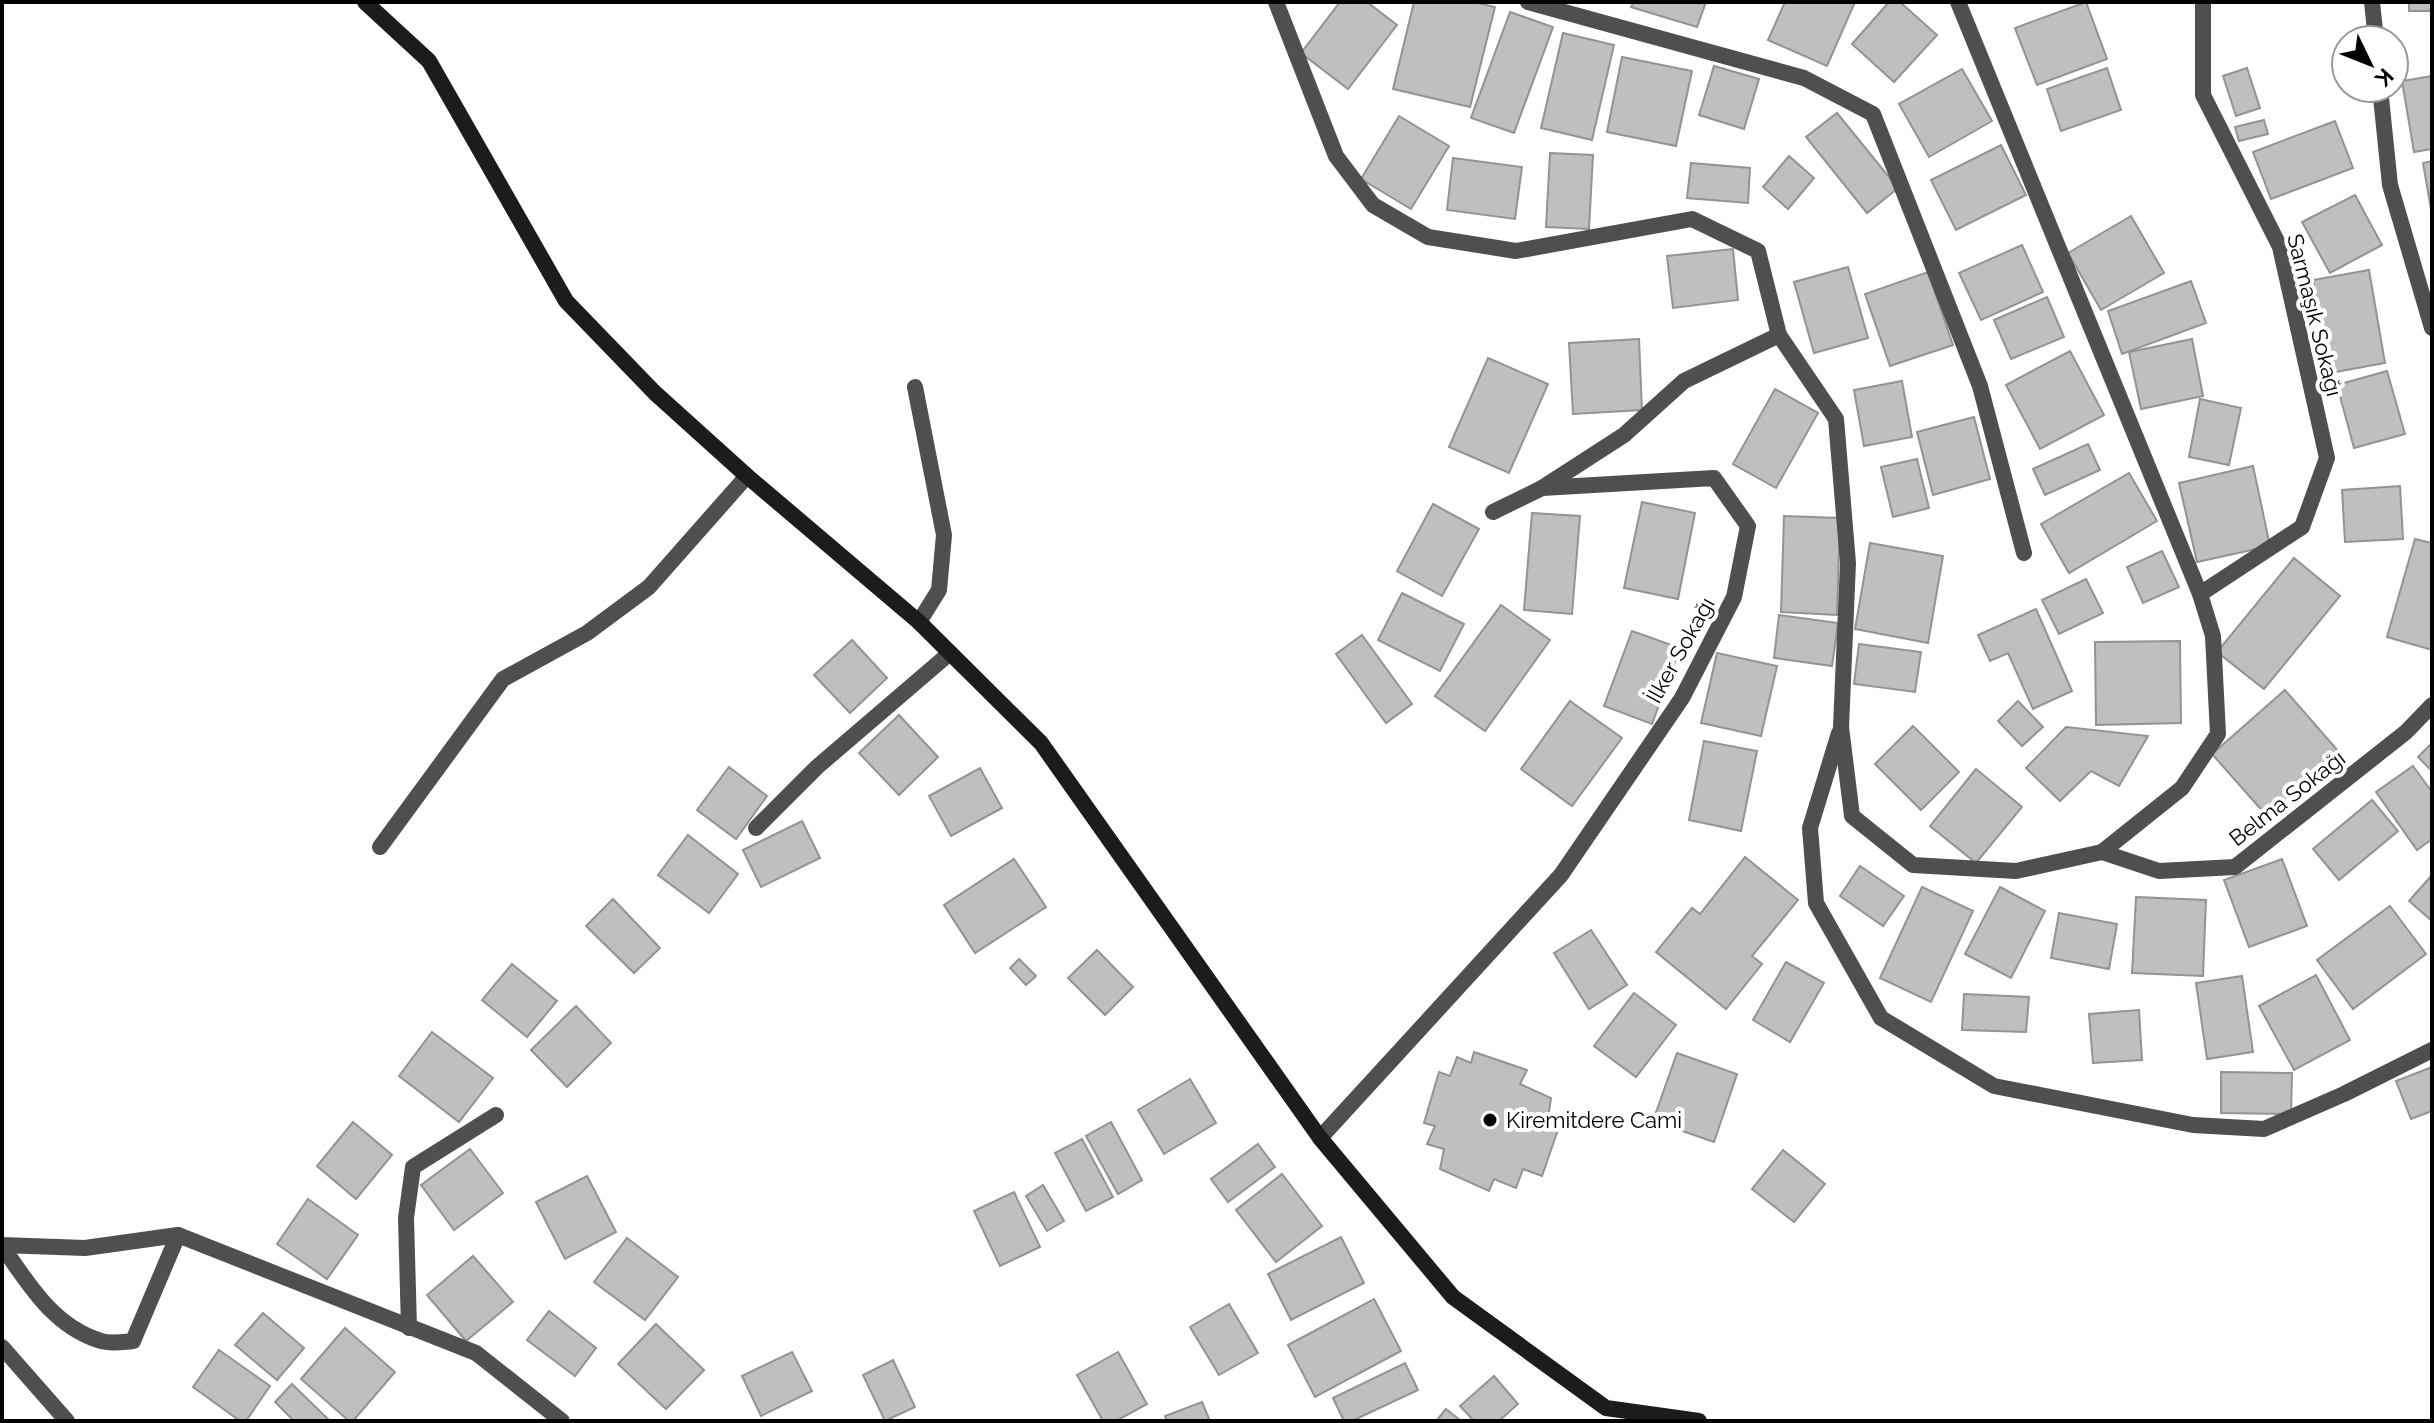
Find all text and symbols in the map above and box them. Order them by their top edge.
north arrow [2330,24,2410,104]
text: K [2370,63,2399,92]
street label: Sarmaşık Sokağı [2282,231,2348,399]
street label: İlker Sokağı [1640,593,1720,707]
street label: Belma Sokağı [2224,745,2350,851]
place label: Kiremitdere Cami [1506,1107,1682,1133]
marker: Kiremitdere Cami [1481,1111,1499,1129]

